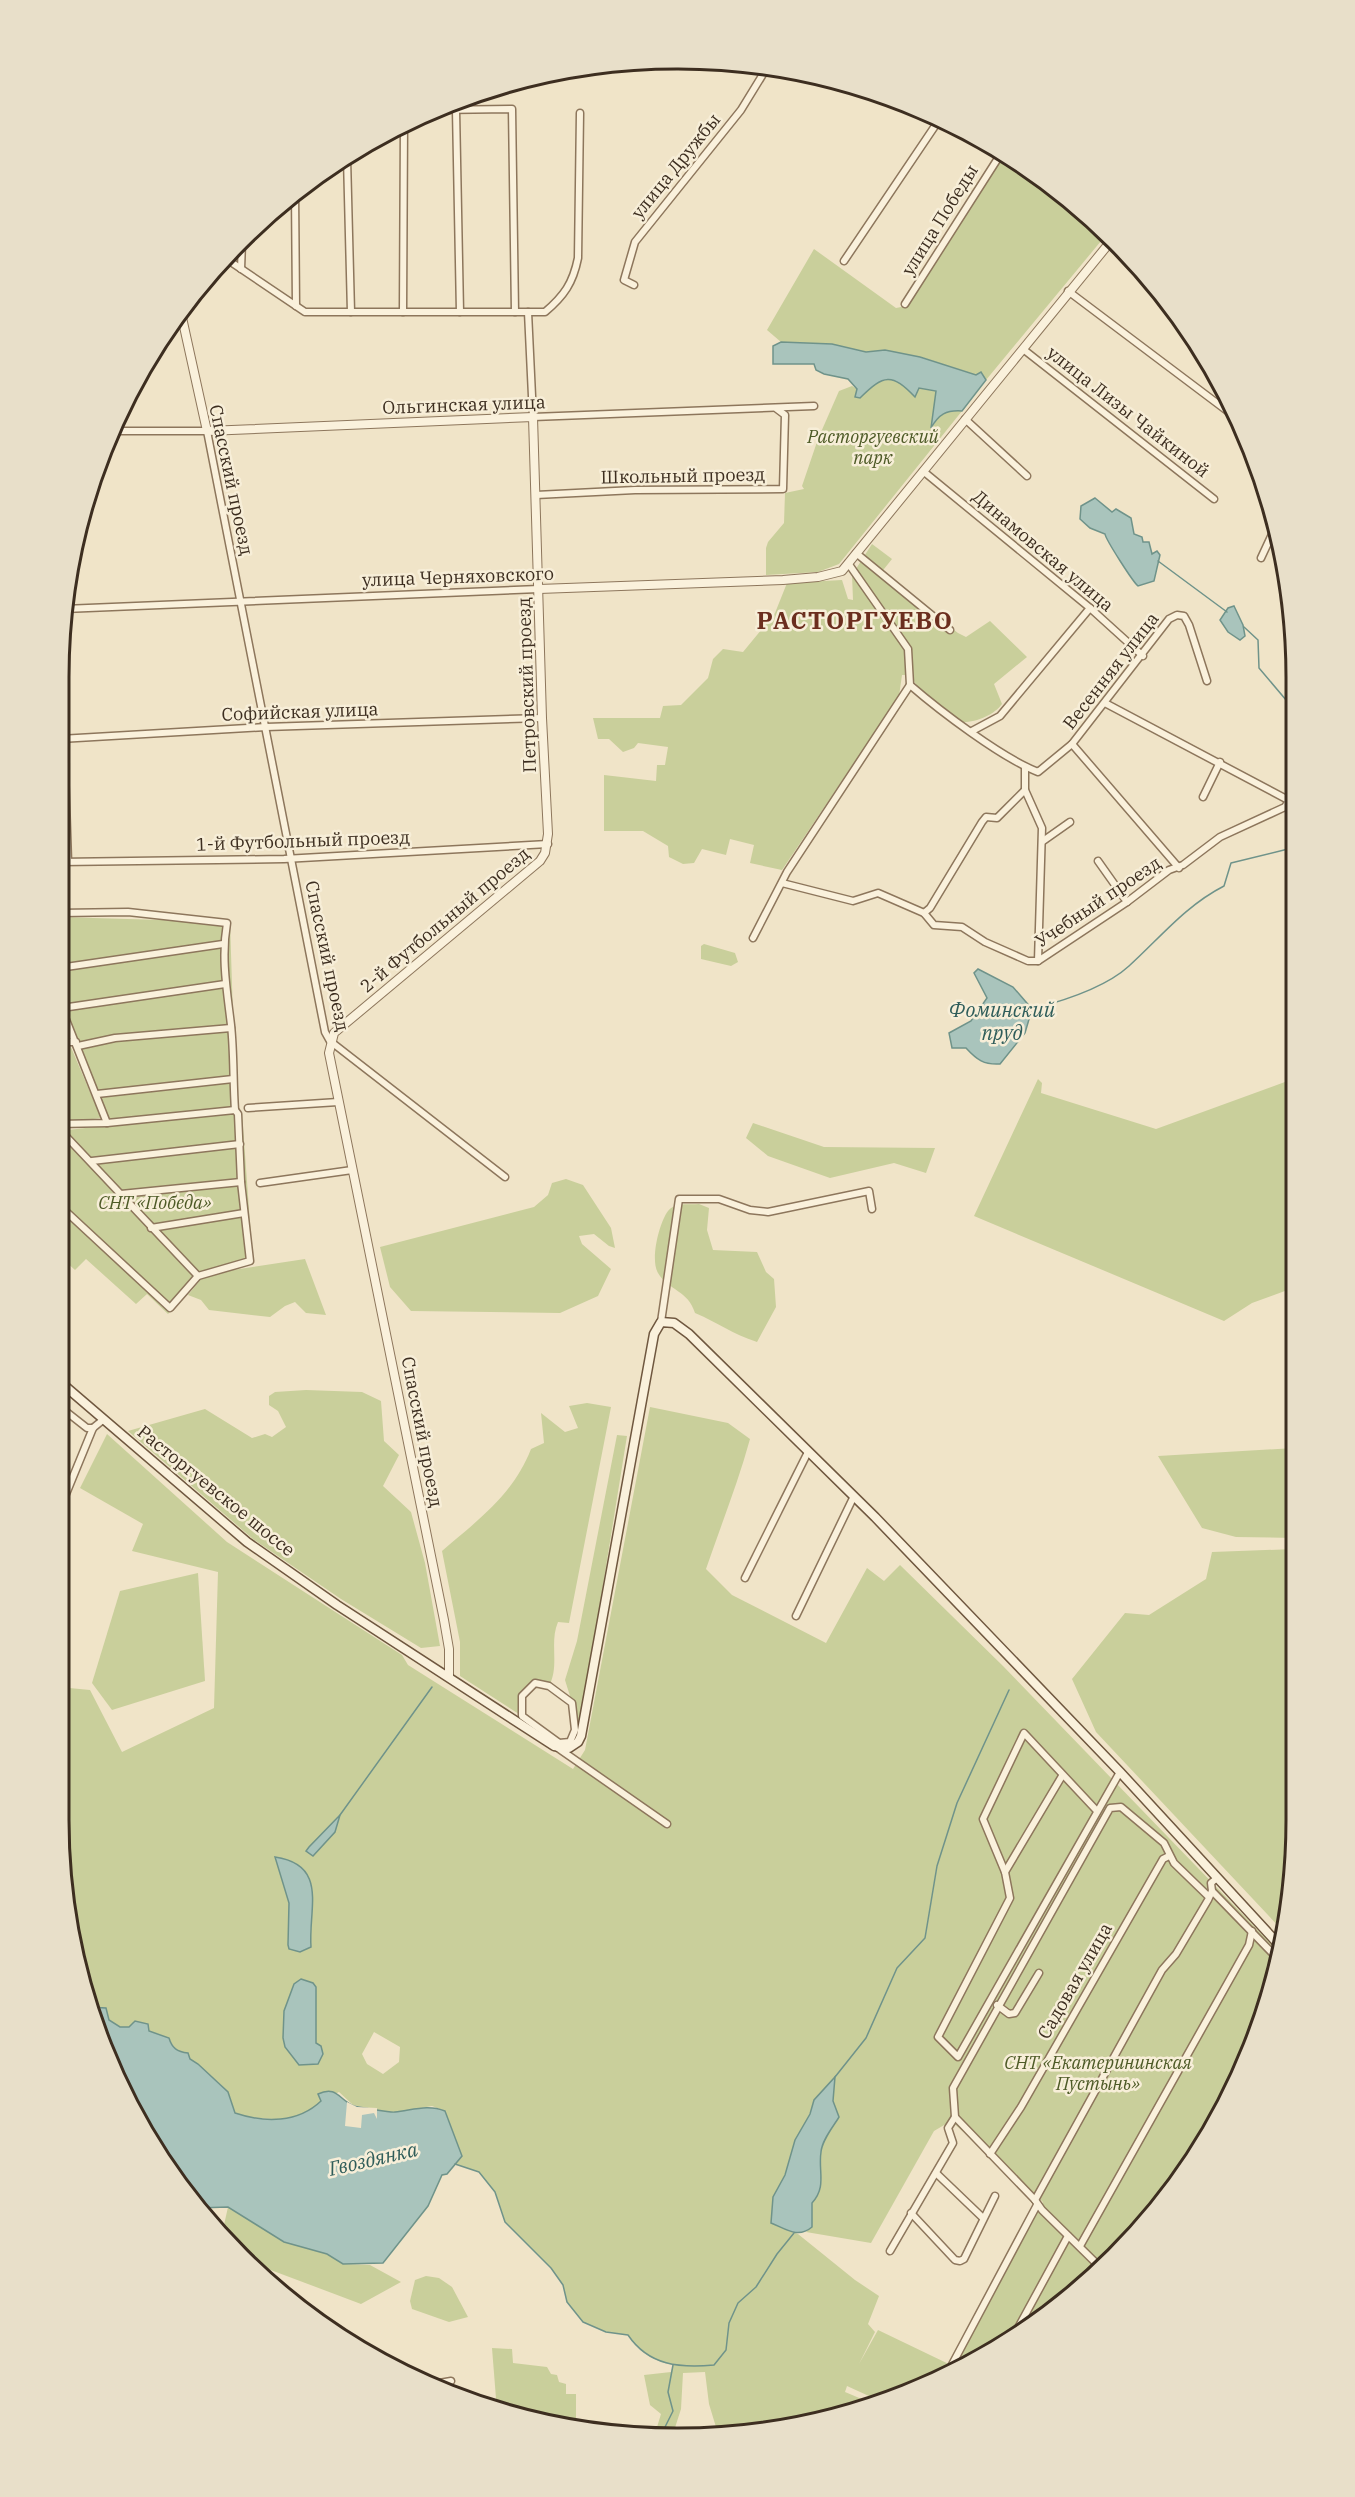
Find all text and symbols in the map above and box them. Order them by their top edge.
street label: улица Дружбы [626,108,725,223]
street label: улица Победы [896,160,983,280]
street label: улица Лизы Чайкиной [1042,341,1214,482]
street label: Ольгинская улица [382,390,546,419]
street label: Спасский проезд [204,403,259,557]
park label: Расторгуевский парк [806,425,940,469]
street label: Школьный проезд [601,463,765,488]
street label: Динамовская улица [968,485,1119,617]
street label: улица Черняховского [362,562,554,591]
street label: Петровский проезд [512,597,541,773]
district label: РАСТОРГУЕВО [757,604,953,636]
street label: Весенняя улица [1058,607,1164,734]
street label: Софийская улица [221,697,379,726]
street label: 1-й Футбольный проезд [196,825,410,856]
street label: 2-й Футбольный проезд [355,842,534,997]
street label: Учебный проезд [1030,851,1165,952]
street label: Спасский проезд [300,879,355,1033]
water label: Фоминский пруд [949,996,1056,1046]
park label: СНТ «Победа» [98,1191,212,1214]
street label: Спасский проезд [397,1355,448,1509]
street label: Расторгуевское шоссе [133,1420,300,1561]
street label: Садовая улица [1032,1918,1117,2043]
park label: СНТ «Екатерининская Пустынь» [1004,2051,1192,2095]
water label: Гвоздянка [325,2135,420,2182]

